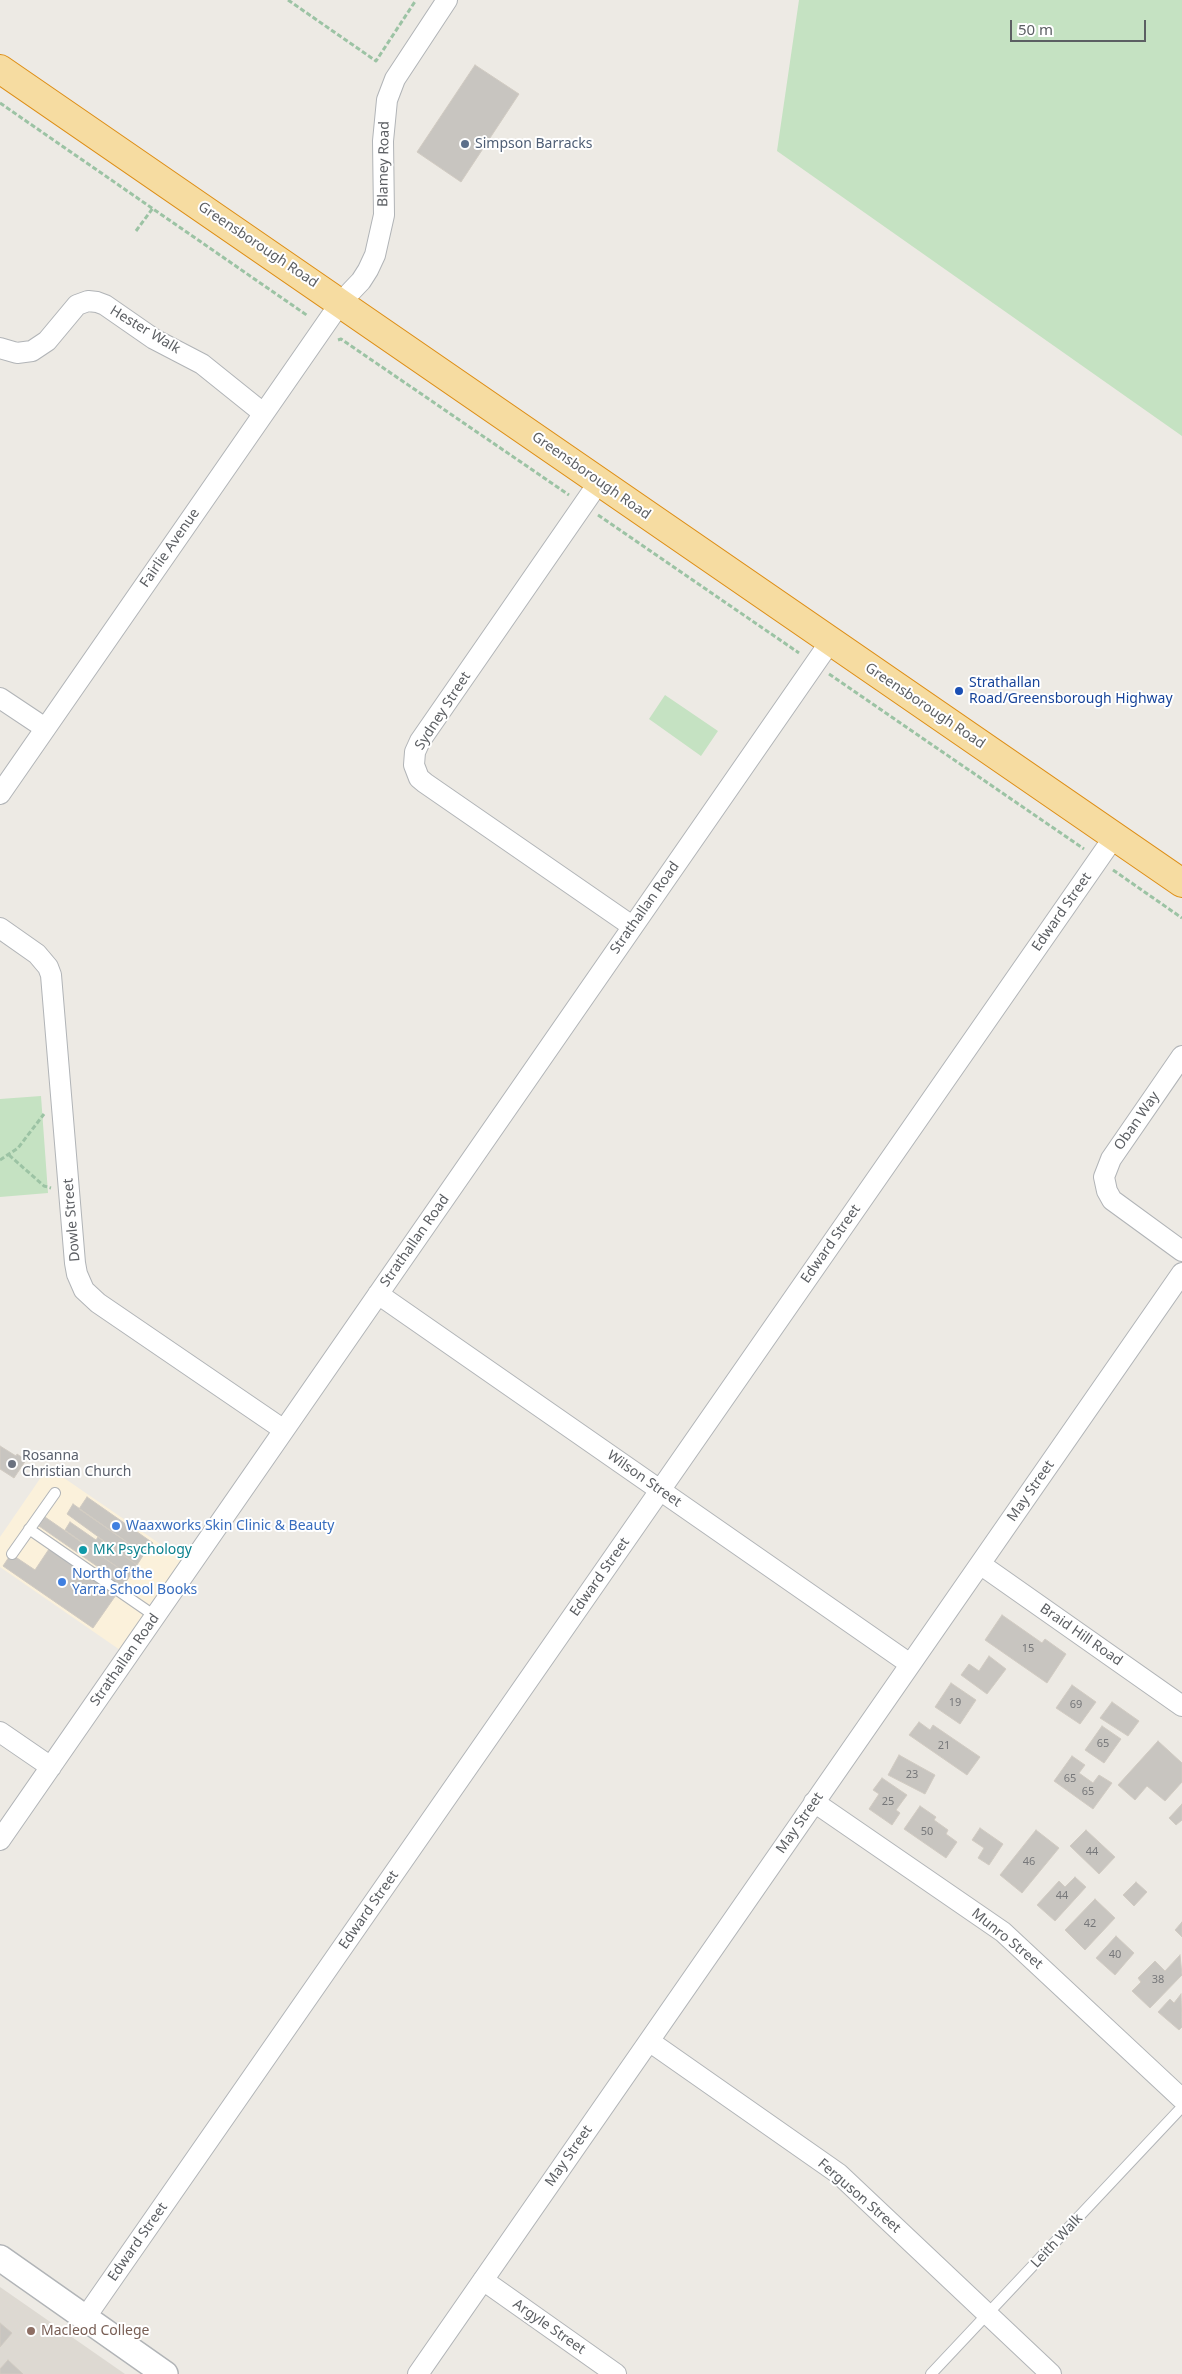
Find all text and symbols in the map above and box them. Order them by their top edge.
scale bar [1012,10,1148,42]
text: 50 m [1018,19,1053,39]
street label: Blamey Road [375,121,393,207]
place label: Simpson Barracks [475,136,592,152]
marker: Simpson Barracks [459,138,471,150]
street label: Greensborough Road [195,199,321,291]
street label: Hester Walk [107,302,183,358]
street label: Greensborough Road [528,429,654,523]
street label: Fairlie Avenue [137,505,203,591]
street label: Greensborough Road [862,660,988,752]
street label: Sydney Street [412,669,474,753]
place label: Strathallan Road/Greensborough Highway [969,675,1173,708]
marker: Strathallan Road/Greensborough Highway [953,685,965,697]
street label: Strathallan Road [607,859,683,957]
street label: Edward Street [1029,869,1095,955]
street label: Oban Way [1111,1089,1163,1153]
street label: Dowle Street [60,1178,84,1262]
street label: Strathallan Road [377,1192,453,1290]
street label: Edward Street [798,1201,864,1287]
street label: Wilson Street [604,1447,684,1511]
place label: Rosanna Christian Church [22,1448,131,1480]
street label: May Street [1004,1457,1058,1525]
marker: Rosanna Christian Church [6,1458,18,1470]
place label: Waaxworks Skin Clinic & Beauty [126,1518,334,1534]
marker: Waaxworks Skin Clinic & Beauty [110,1520,122,1532]
street label: Edward Street [567,1534,633,1620]
place label: MK Psychology [93,1542,192,1558]
marker: MK Psychology [77,1544,89,1556]
place label: North of the Yarra School Books [72,1566,197,1598]
marker: North of the Yarra School Books [56,1576,68,1588]
street label: Braid Hill Road [1037,1600,1125,1670]
street label: Strathallan Road [87,1611,163,1709]
house number: 15 [1022,1642,1034,1656]
house number: 19 [949,1696,961,1710]
house number: 69 [1070,1698,1082,1712]
house number: 65 [1097,1737,1109,1751]
house number: 21 [938,1739,950,1753]
house number: 23 [906,1768,918,1782]
house number: 65 [1064,1772,1076,1786]
house number: 65 [1082,1785,1094,1799]
street label: May Street [773,1789,827,1857]
house number: 25 [882,1795,894,1809]
house number: 50 [921,1825,933,1839]
house number: 44 [1086,1845,1098,1859]
house number: 46 [1023,1855,1035,1869]
street label: Edward Street [336,1867,402,1953]
house number: 44 [1056,1889,1068,1903]
street label: Munro Street [968,1905,1046,1973]
house number: 42 [1084,1917,1096,1931]
house number: 40 [1109,1948,1121,1962]
house number: 38 [1152,1973,1164,1987]
street label: May Street [542,2122,596,2190]
street label: Ferguson Street [814,2155,904,2237]
street label: Edward Street [105,2199,171,2285]
street label: Leith Walk [1028,2210,1086,2272]
street label: Argyle Street [510,2296,588,2358]
place label: Macleod College [41,2323,149,2339]
marker: Macleod College [25,2325,37,2337]

